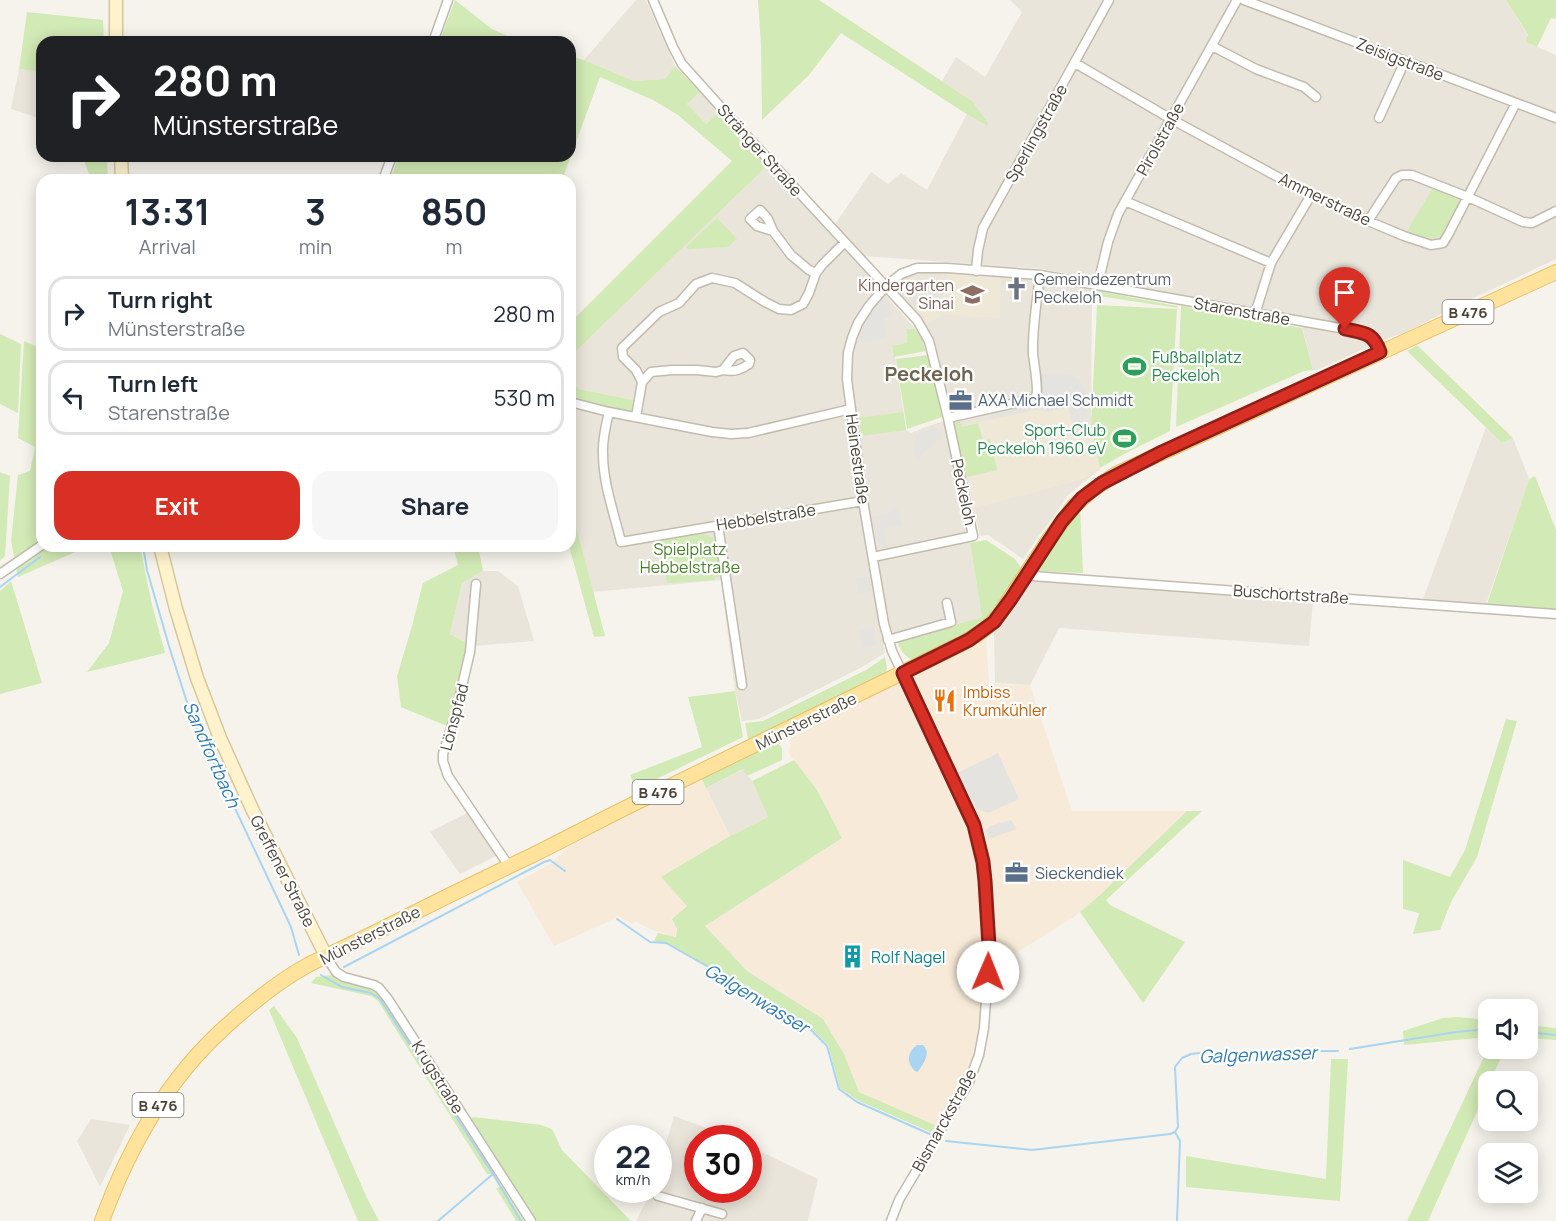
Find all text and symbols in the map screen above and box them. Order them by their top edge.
street label: Zeisigstraße [1353,32,1447,86]
text: 280 m [153,51,278,109]
icon: right [54,60,132,138]
street label: Sperlingstraße [1000,80,1072,186]
street label: Stränger Straße [713,99,807,201]
street label: Pirolstraße [1131,99,1189,179]
text: Münsterstraße [153,106,338,143]
street label: Ammerstraße [1275,167,1375,231]
text: 13:31 [124,187,210,236]
text: 3 [305,187,326,236]
text: 850 [421,187,488,236]
text: Arrival [139,233,196,260]
text: min [299,233,332,260]
text: m [446,233,463,260]
pin [1319,267,1370,329]
place label: Gemeindezentrum Peckeloh [1034,268,1171,308]
place label: Kindergarten Sinai [858,274,954,314]
church icon: Gemeindezentrum Peckeloh [1003,275,1029,301]
icon: arrive [1328,276,1361,309]
school or university icon: Kindergarten Sinai [959,281,985,307]
text: Turn right [108,285,213,315]
street label: Starenstraße [1192,292,1292,330]
icon: right [57,297,90,330]
text: 280 m [493,299,555,329]
road number: B 476 [1442,300,1494,324]
text: Münsterstraße [108,315,245,342]
place label: Fußballplatz Peckeloh [1152,346,1242,386]
sports icon: Fußballplatz Peckeloh [1121,353,1147,379]
district label: Peckeloh [884,360,974,387]
text: Turn left [108,369,198,399]
icon: left [57,381,90,414]
text: 530 m [494,383,555,413]
office icon: AXA Michael Schmidt [947,387,973,413]
place label: AXA Michael Schmidt [978,389,1133,411]
text: Starenstraße [108,399,230,426]
street label: Heinestraße [841,412,875,506]
place label: Sport-Club Peckeloh 1960 eV [978,419,1106,459]
sports icon: Sport-Club Peckeloh 1960 eV [1111,426,1137,452]
street label: Peckeloh [946,457,982,527]
button: Exit [54,471,300,540]
button: Share [312,471,558,540]
street label: Hebbelstraße [715,498,817,536]
park label: Spielplatz Hebbelstraße [640,538,740,578]
street label: Buschortstraße [1232,579,1350,609]
street label: Lönspfad [434,681,474,753]
place label: Imbiss Krumkühler [963,681,1047,721]
street label: Münsterstraße [752,687,860,755]
restaurant icon: Imbiss Krumkühler [932,688,958,714]
water label: Sandfortbach [178,697,247,812]
road number: B 476 [632,780,684,804]
street label: Greffener Straße [245,811,321,931]
office icon: Sieckendiek [1004,860,1030,886]
place label: Sieckendiek [1035,862,1125,884]
street label: Münsterstraße [316,900,424,970]
position arrow [956,940,1020,1004]
building icon: Rolf Nagel [840,944,866,970]
place label: Rolf Nagel [871,946,946,968]
water label: Galgenwasser [700,957,816,1040]
map controls [1478,999,1538,1203]
button: sound [1478,999,1538,1059]
street label: Krugstraße [407,1036,469,1118]
water label: Galgenwasser [1199,1040,1320,1068]
street label: Bismarckstraße [907,1064,981,1176]
button: search [1478,1071,1538,1131]
road number: B 476 [132,1093,184,1117]
speed limit sign: 30 [684,1125,762,1203]
text: 22 [615,1136,651,1177]
button: layers [1478,1143,1538,1203]
text: km/h [616,1169,650,1190]

